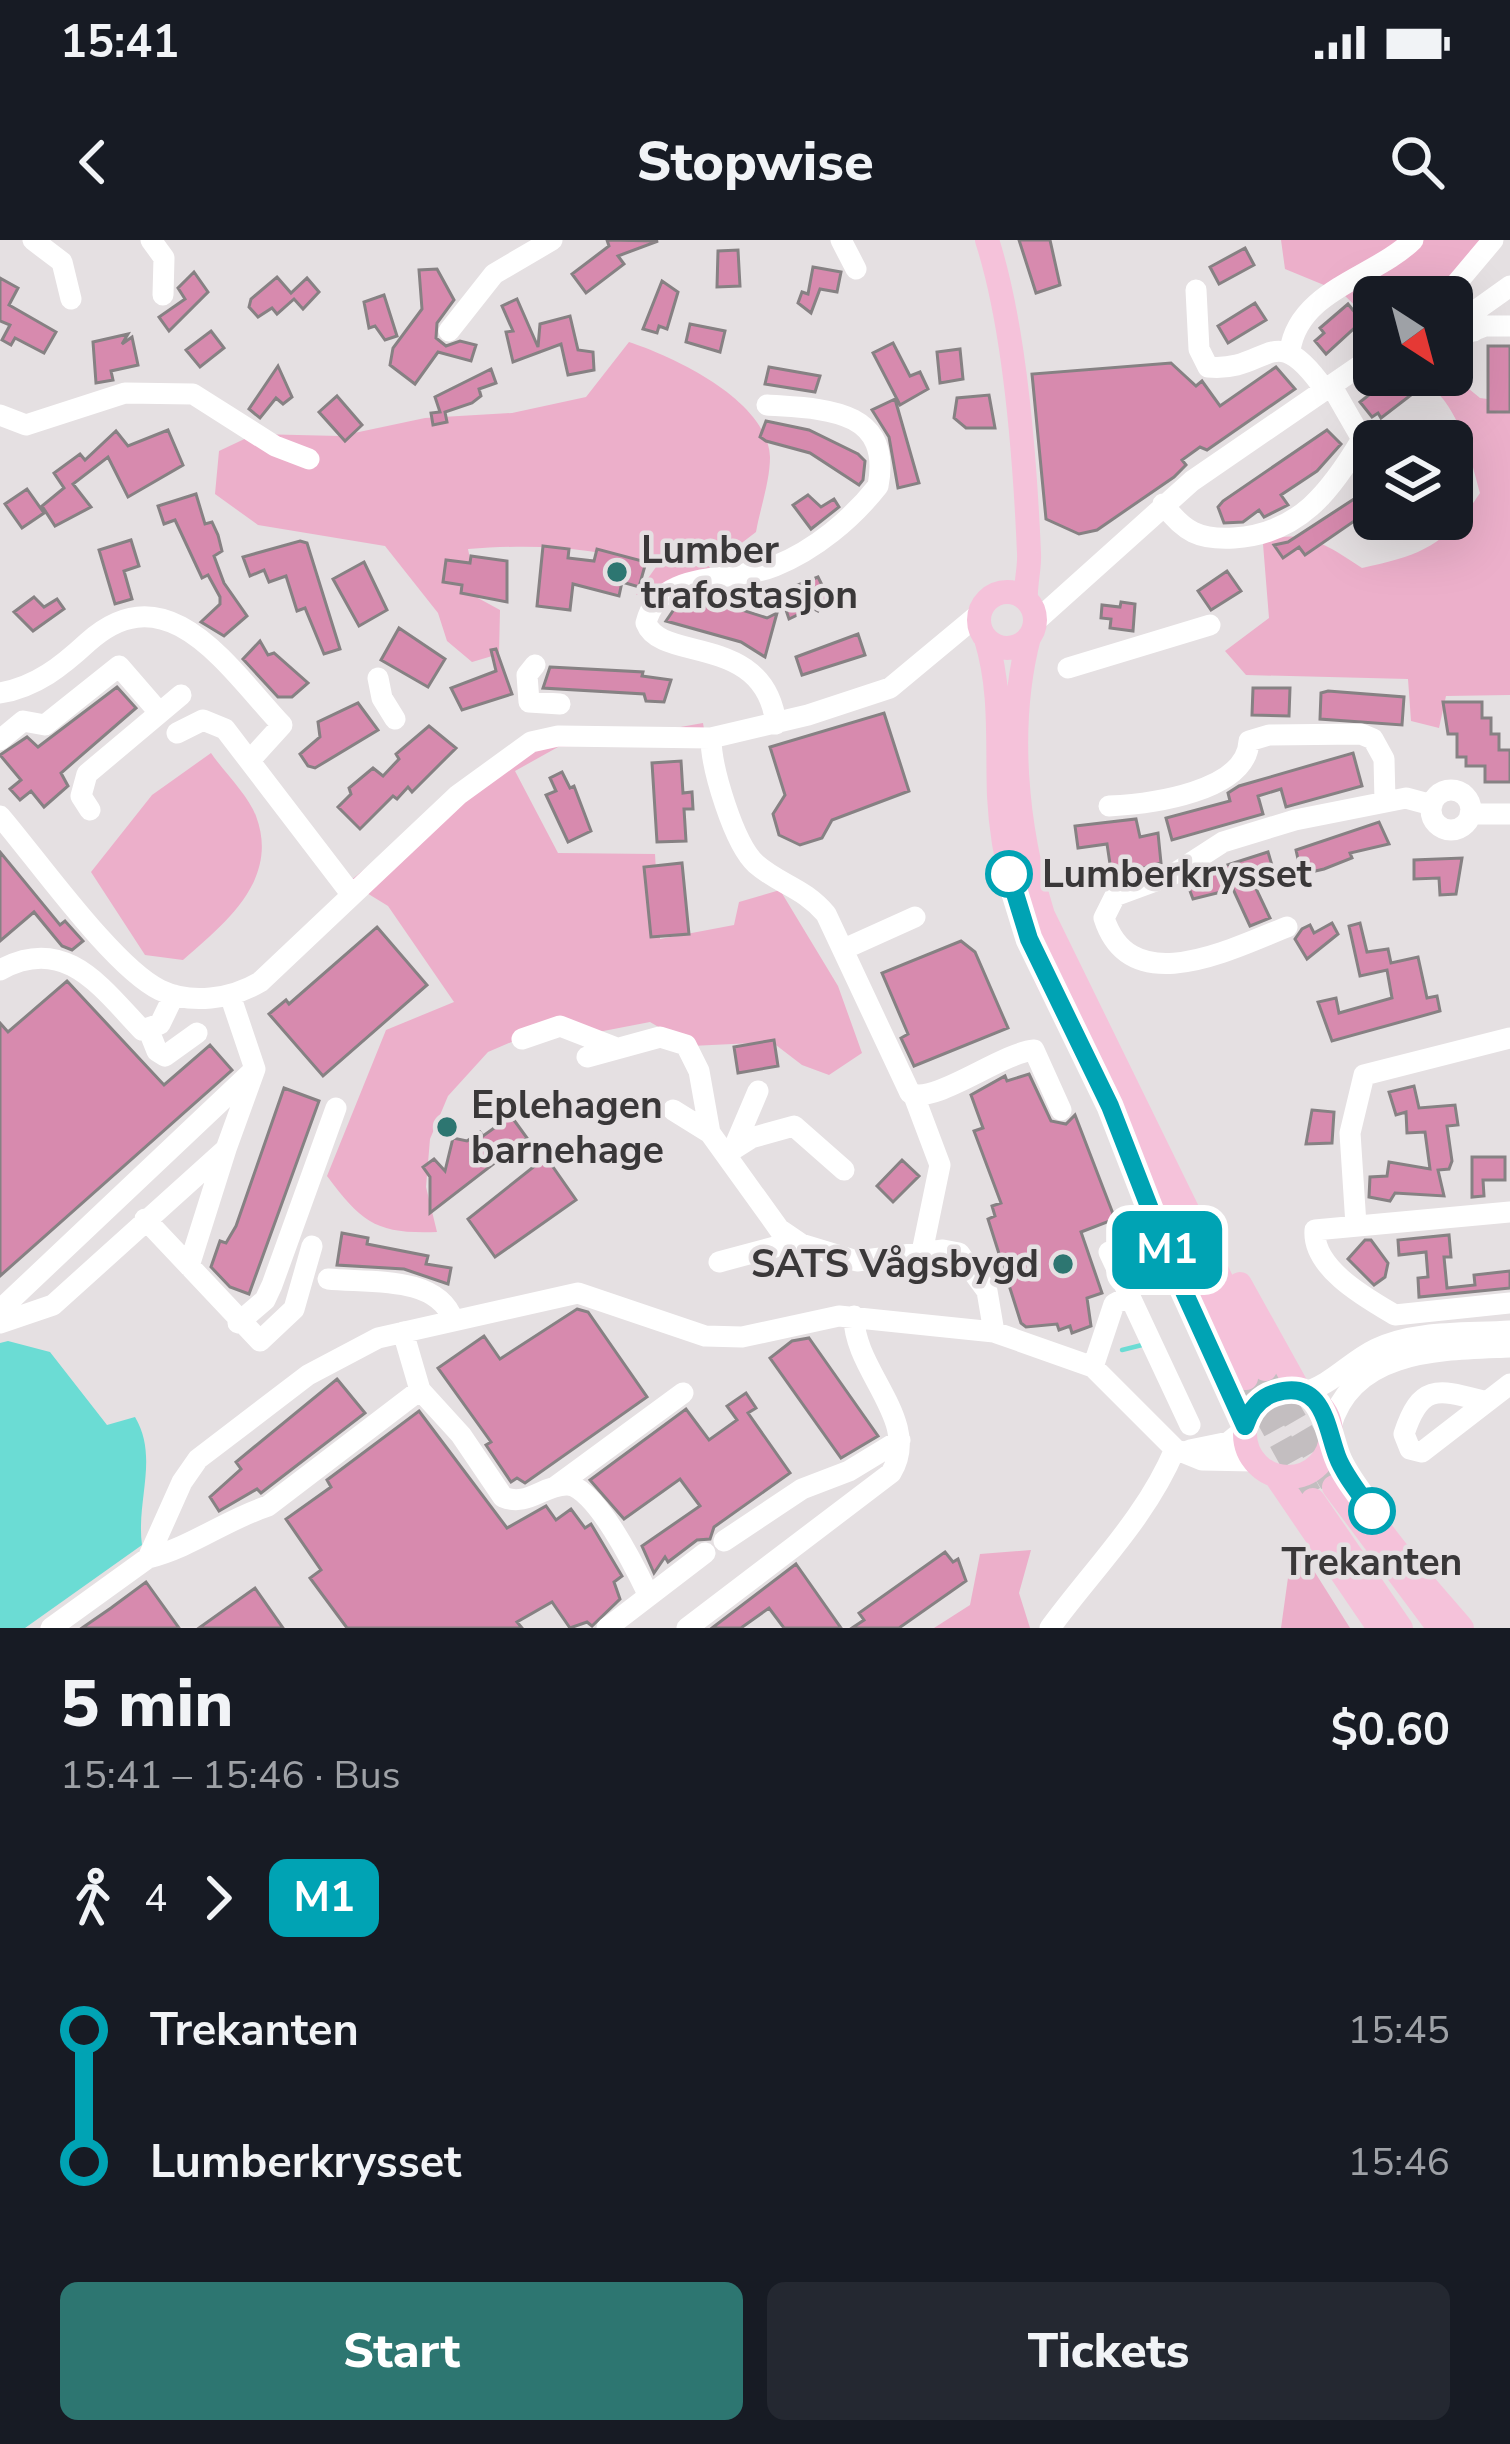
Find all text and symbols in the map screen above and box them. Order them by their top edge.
text: 15:41 [60,12,179,73]
text: Stopwise [636,125,874,199]
icon: back [60,129,126,195]
icon: search [1384,129,1450,195]
north arrow [1353,276,1473,396]
map controls [1353,276,1473,540]
button: layers [1353,420,1473,540]
place label: Lumber trafostasjon [641,524,858,622]
marker: Lumber trafostasjon [604,559,630,585]
place label: Lumberkrysset [1042,848,1313,901]
marker: Lumberkrysset [987,852,1031,896]
place label: Eplehagen barnehage [471,1079,664,1177]
marker: Eplehagen barnehage [434,1114,460,1140]
line badge: M1 [1113,1211,1221,1289]
text: M1 [1136,1221,1198,1278]
place label: SATS Vågsbygd [751,1238,1039,1291]
marker: SATS Vågsbygd [1050,1251,1076,1277]
marker: Trekanten [1350,1489,1394,1533]
place label: Trekanten [1282,1536,1462,1589]
text: 5 min [60,1659,234,1749]
text: $0.60 [1331,1700,1450,1761]
text: 15:41 – 15:46 · Bus [60,1749,400,1802]
icon: walk [60,1865,126,1931]
icon: forward [185,1865,251,1931]
text: M1 [293,1869,355,1926]
text: 4 [144,1872,167,1925]
text: Trekanten [150,2000,359,2061]
text: 15:45 [1348,2004,1450,2057]
text: Lumberkrysset [150,2132,461,2193]
text: 15:46 [1348,2136,1450,2189]
button: Start [60,2282,743,2420]
button: Tickets [767,2282,1450,2420]

